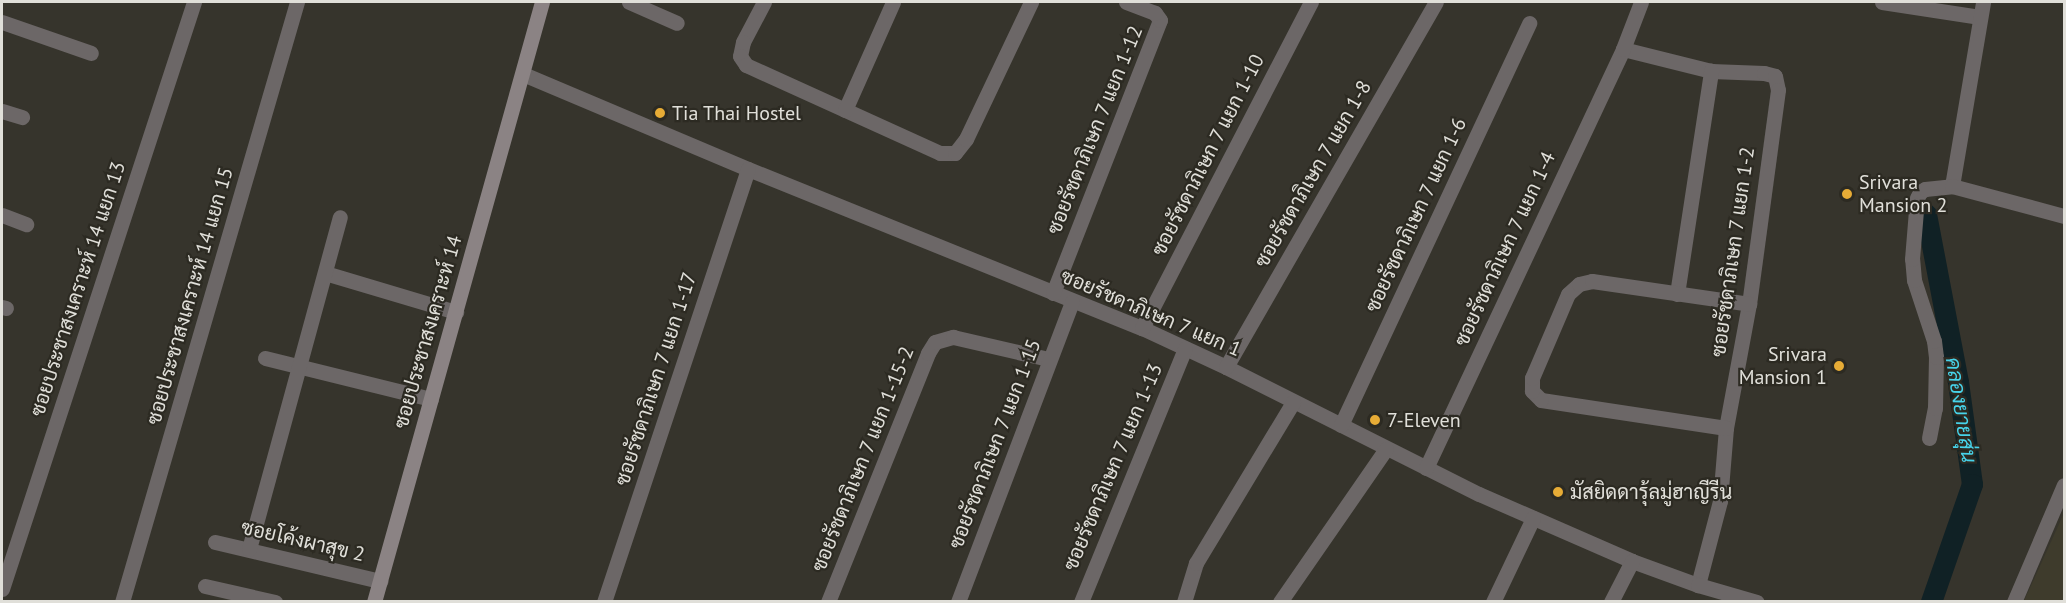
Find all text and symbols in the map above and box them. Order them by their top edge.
street label: ซอยรัชดาภิเษก 7 แยก 1-12 [1042,22,1148,238]
street label: ซอยรัชดาภิเษก 7 แยก 1-10 [1147,50,1269,260]
street label: ซอยรัชดาภิเษก 7 แยก 1-8 [1249,76,1377,272]
place label: Tia Thai Hostel [672,101,802,125]
marker: Tia Thai Hostel [653,106,667,120]
street label: ซอยรัชดาภิเษก 7 แยก 1-6 [1360,113,1472,317]
street label: ซอยรัชดาภิเษก 7 แยก 1-2 [1706,145,1760,359]
street label: ซอยรัชดาภิเษก 7 แยก 1-4 [1449,147,1561,351]
street label: ซอยประชาสงเคราะห์ 14 แยก 13 [25,158,131,420]
street label: ซอยประชาสงเคราะห์ 14 แยก 15 [142,165,238,427]
place label: Srivara Mansion 2 [1859,170,1947,217]
marker: Srivara Mansion 2 [1840,187,1854,201]
street label: ซอยประชาสงเคราะห์ 14 [389,233,467,431]
street label: ซอยรัชดาภิเษก 7 แยก 1 [1057,264,1245,362]
street label: ซอยรัชดาภิเษก 7 แยก 1-17 [610,269,702,489]
street label: ซอยรัชดาภิเษก 7 แยก 1-15 [944,335,1046,553]
street label: ซอยรัชดาภิเษก 7 แยก 1-15-2 [807,342,919,576]
place label: Srivara Mansion 1 [1739,342,1827,389]
water label: คลองยายสุ่น [1940,355,1982,465]
street label: ซอยรัชดาภิเษก 7 แยก 1-13 [1058,359,1168,575]
marker: Srivara Mansion 1 [1832,359,1846,373]
place label: 7-Eleven [1387,408,1461,432]
marker: 7-Eleven [1368,413,1382,427]
place label: มัสยิดดารุ้ลมู่ฮาญีรีน [1570,480,1732,504]
marker: มัสยิดดารุ้ลมู่ฮาญีรีน [1551,485,1565,499]
street label: ซอยโค้งผาสุข 2 [239,515,367,567]

